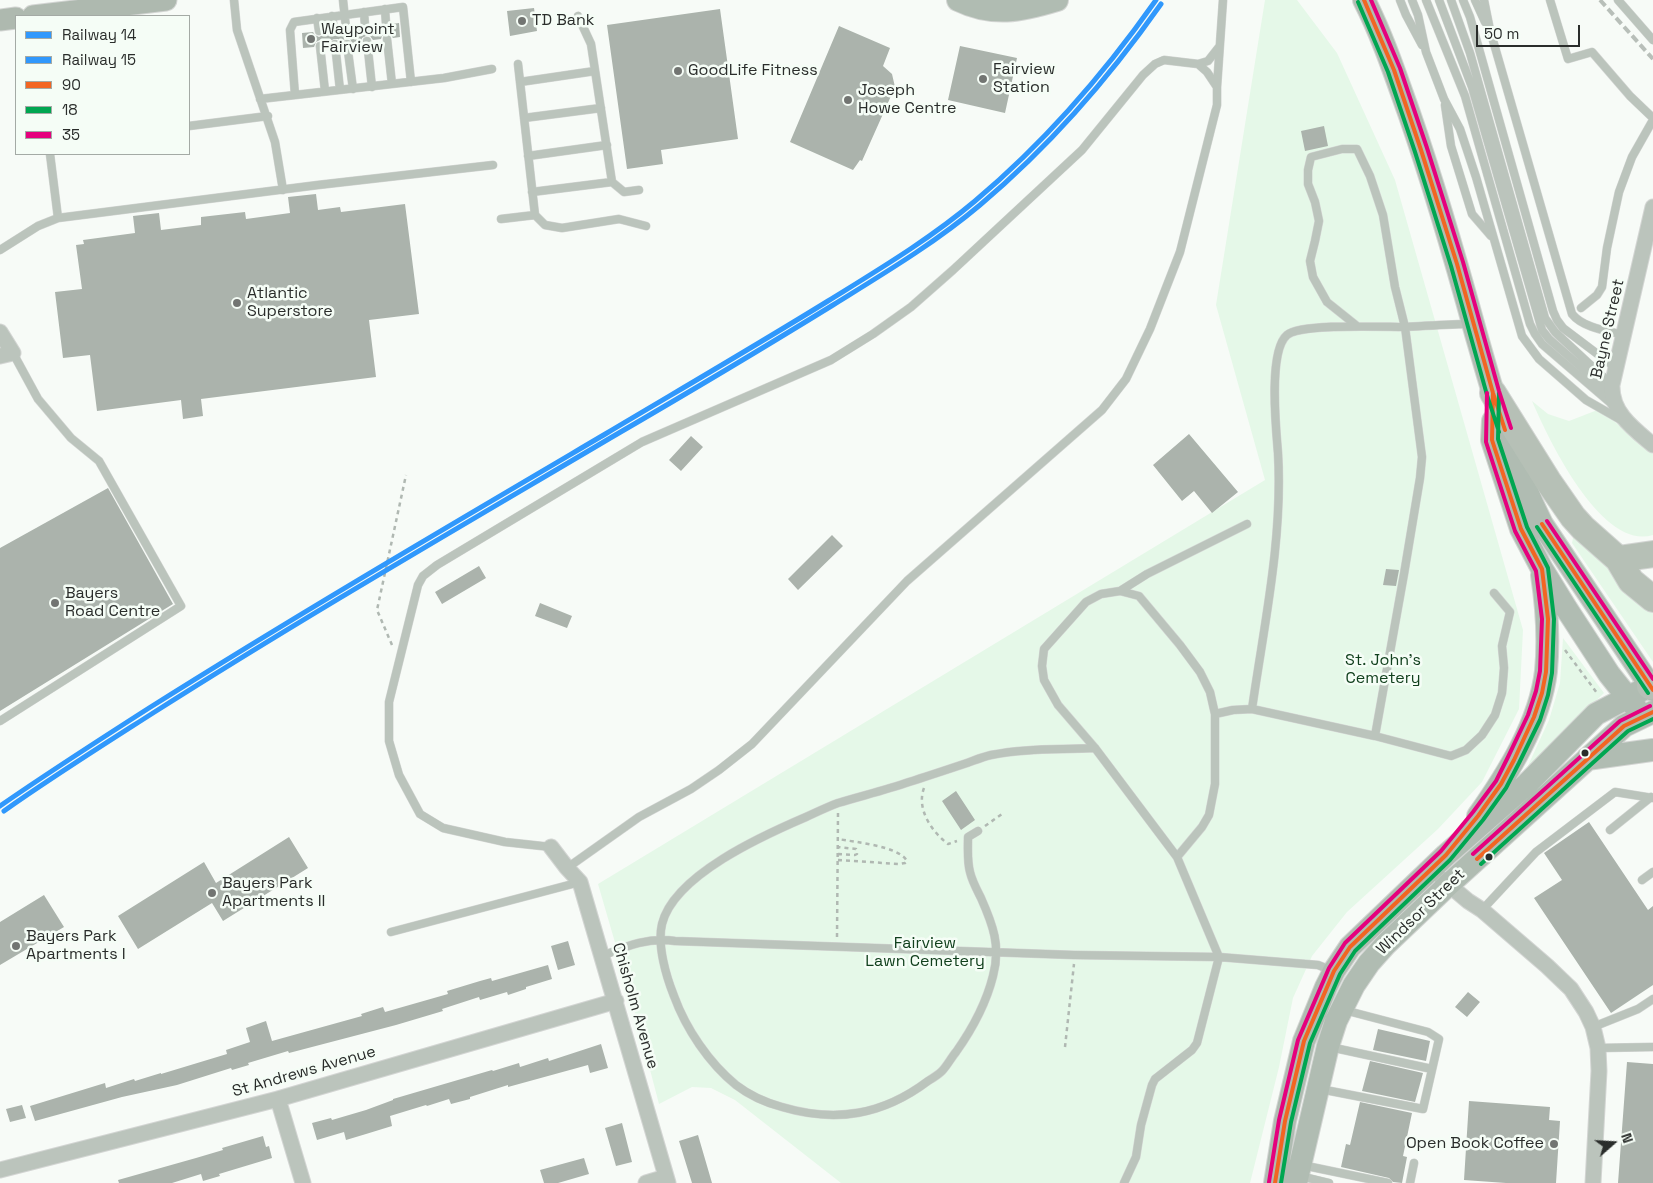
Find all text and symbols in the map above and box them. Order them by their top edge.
place label: TD Bank [532,11,594,31]
legend [15,15,190,155]
marker: TD Bank [516,15,528,27]
scale bar [1478,15,1582,47]
place label: Waypoint Fairview [321,20,395,58]
text: 50 m [1484,24,1519,43]
text: Railway 14 [62,25,136,44]
marker: Waypoint Fairview [305,33,317,45]
text: Railway 15 [62,50,136,69]
place label: Fairview Station [993,60,1055,98]
place label: GoodLife Fitness [688,61,818,81]
marker: GoodLife Fitness [672,65,684,77]
marker: Fairview Station [977,73,989,85]
text: 90 [62,75,81,94]
place label: Joseph Howe Centre [858,81,956,119]
marker: Joseph Howe Centre [842,94,854,106]
text: 18 [62,100,78,119]
text: 35 [62,125,80,144]
street label: Bayne Street [1587,277,1629,381]
place label: Atlantic Superstore [247,284,333,322]
marker: Atlantic Superstore [231,297,243,309]
place label: Bayers Road Centre [65,584,160,622]
marker: Bayers Road Centre [49,597,61,609]
park label: St. John's Cemetery [1345,651,1421,689]
unlabelled marker [1580,748,1590,758]
unlabelled marker [1484,852,1494,862]
street label: Windsor Street [1373,865,1469,959]
place label: Bayers Park Apartments II [222,874,326,912]
marker: Bayers Park Apartments II [206,887,218,899]
place label: Bayers Park Apartments I [26,927,126,965]
park label: Fairview Lawn Cemetery [865,934,985,972]
marker: Bayers Park Apartments I [10,940,22,952]
street label: Chisholm Avenue [608,941,662,1071]
street label: St Andrews Avenue [230,1042,378,1102]
north arrow [1588,1118,1638,1168]
text: N [1617,1131,1637,1145]
place label: Open Book Coffee [1406,1134,1544,1154]
marker: Open Book Coffee [1548,1138,1560,1150]

